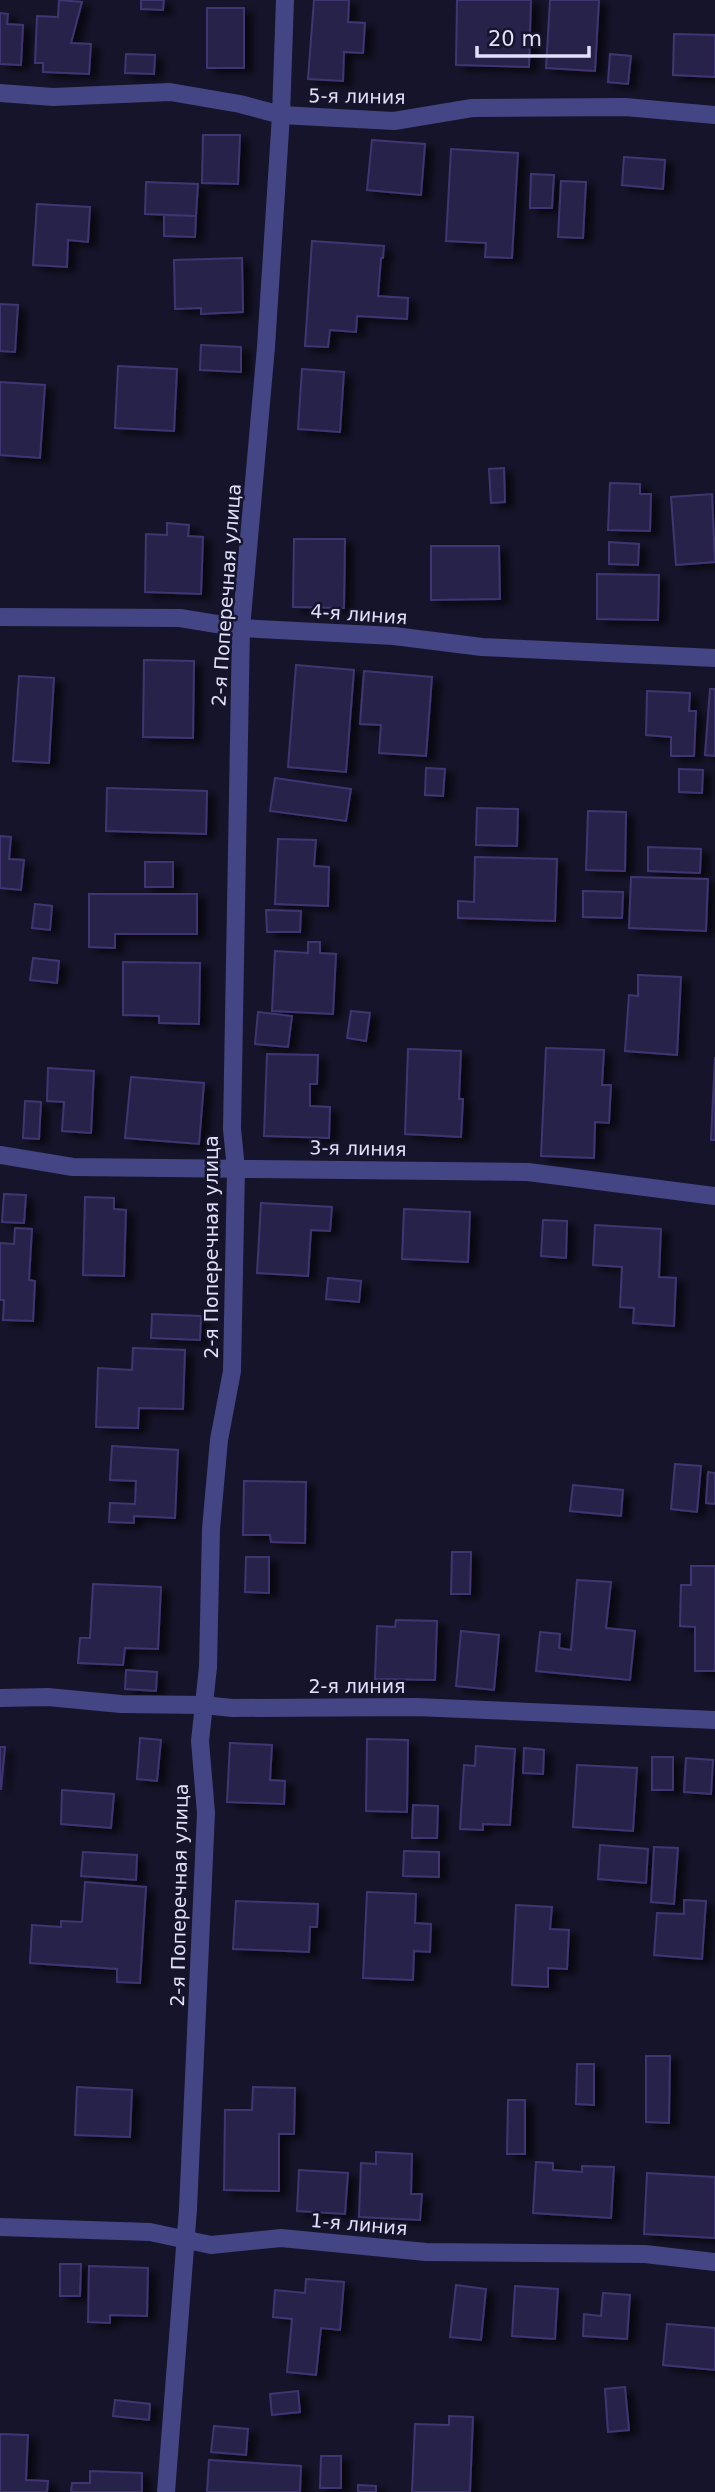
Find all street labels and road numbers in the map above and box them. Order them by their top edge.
street label: 5-я линия [308,84,406,108]
street label: 2-я Поперечная улица [207,483,245,707]
street label: 4-я линия [310,600,408,628]
street label: 2-я Поперечная улица [200,1135,222,1359]
street label: 3-я линия [309,1136,407,1160]
street label: 2-я линия [308,1675,406,1697]
street label: 2-я Поперечная улица [166,1783,192,2007]
street label: 1-я линия [310,2209,408,2239]

